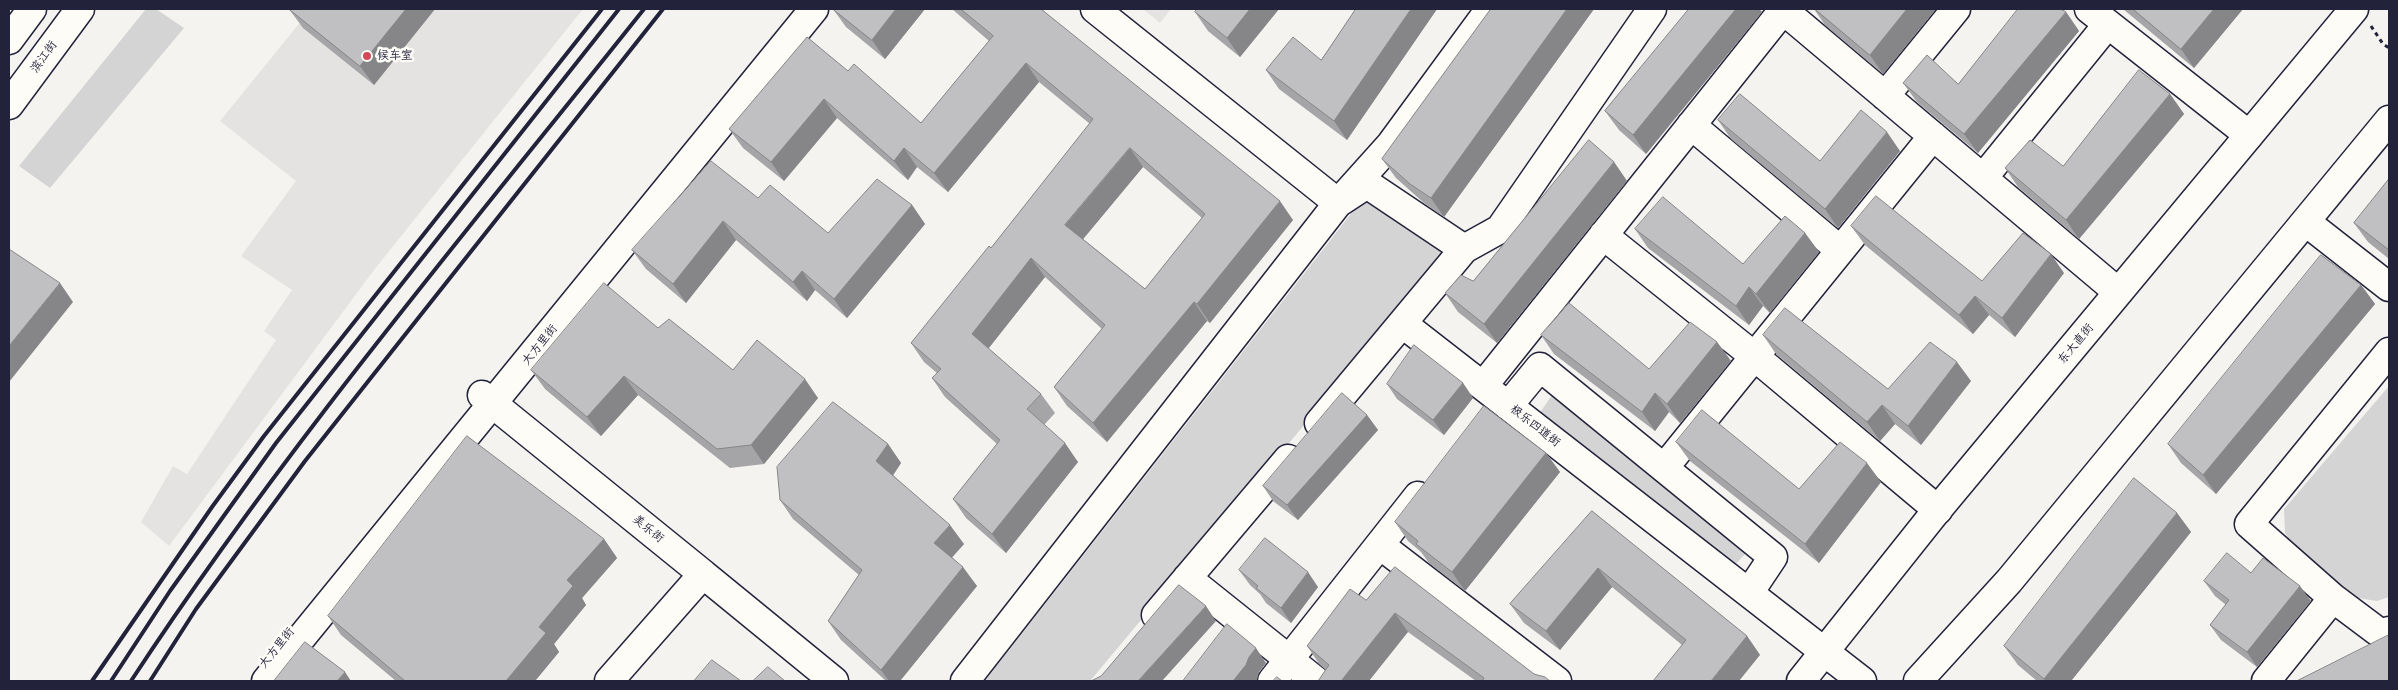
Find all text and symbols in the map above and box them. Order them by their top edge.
street label: 滨江街 [28,38,60,76]
place label: 候车室 [377,49,413,63]
marker: 候车室 [361,50,373,62]
street label: 东大直街 [2055,321,2097,367]
street label: 大方里街 [519,322,561,368]
street label: 极乐四道街 [1507,402,1563,450]
street label: 美乐街 [629,512,667,546]
street label: 大方里街 [256,625,298,671]

